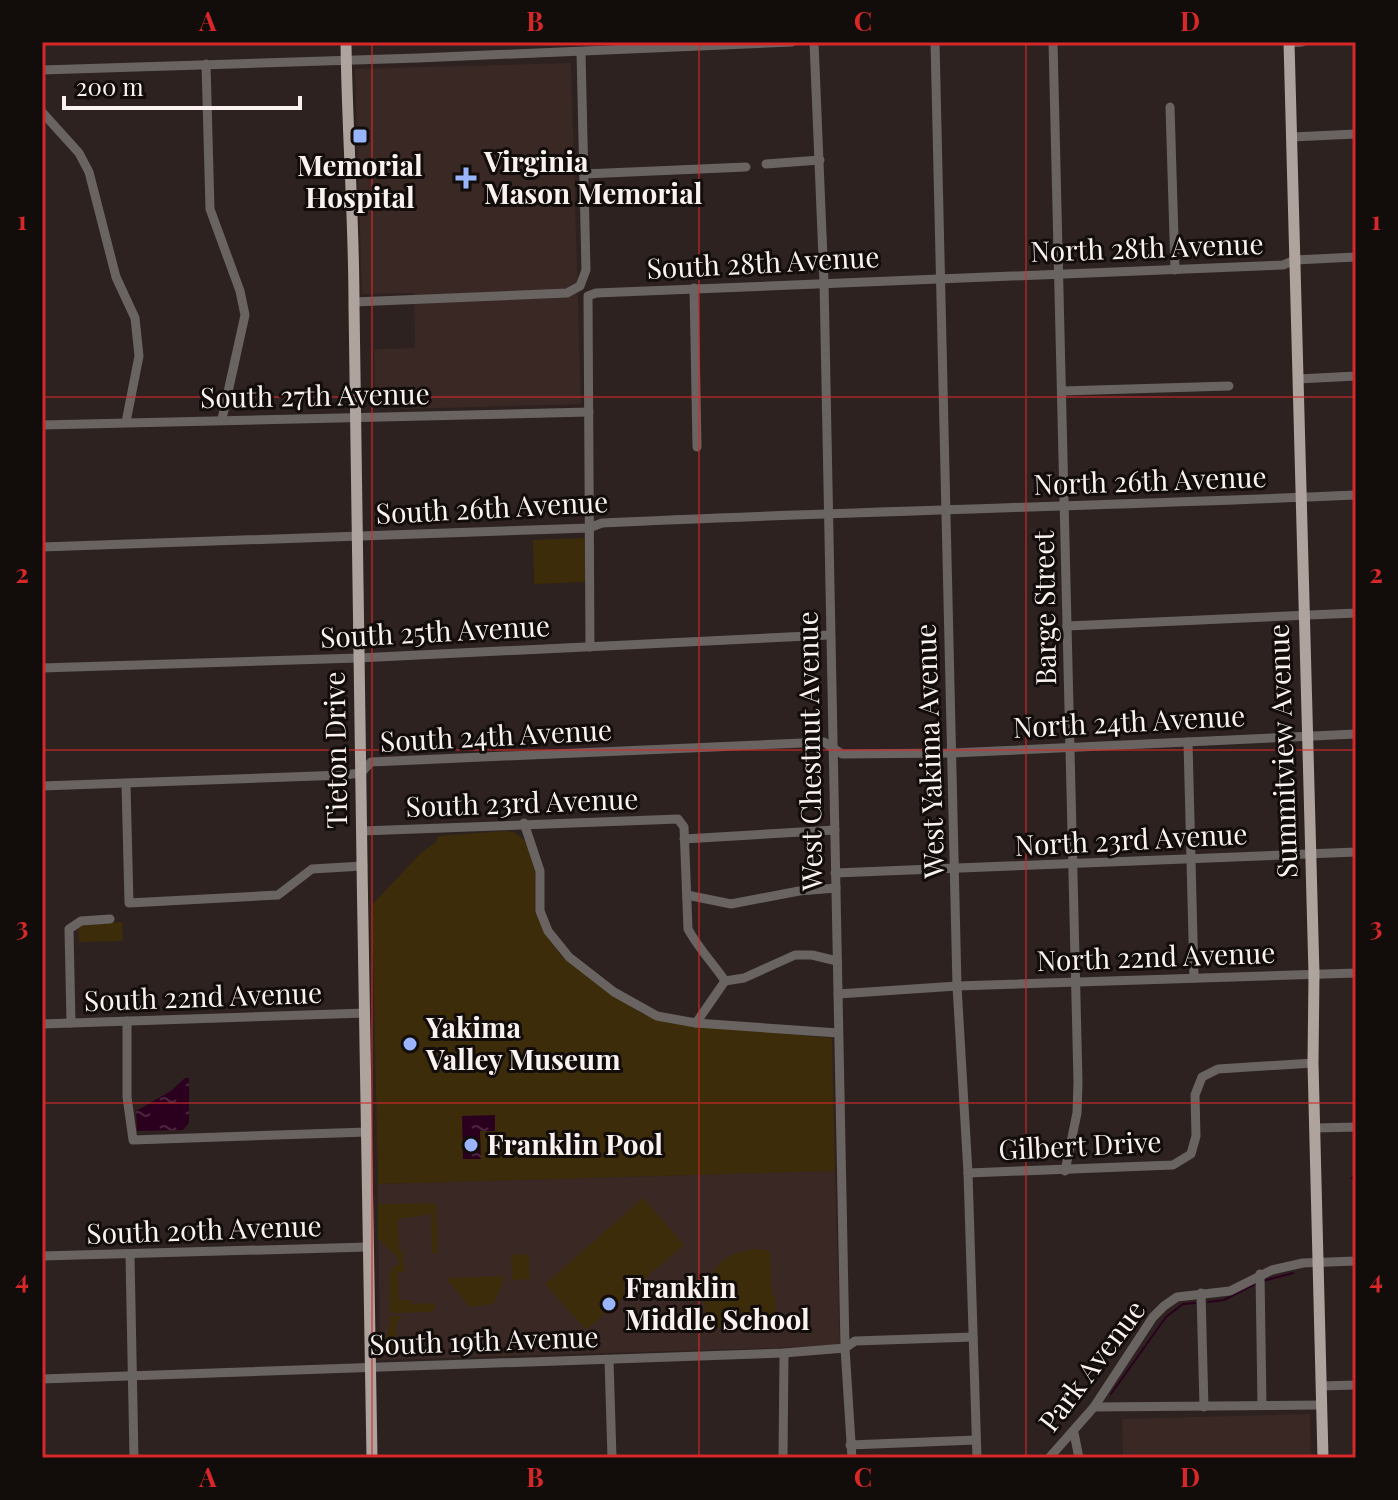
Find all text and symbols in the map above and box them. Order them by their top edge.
text: A [198,3,217,38]
text: B [526,3,544,38]
text: C [854,3,872,38]
text: D [1180,3,1200,38]
scale bar [64,60,300,110]
text: 200 m [76,70,144,102]
marker: Memorial Hospital [351,127,369,145]
place label: Virginia Mason Memorial [483,142,703,211]
place label: Memorial Hospital [297,146,423,215]
marker: Virginia Mason Memorial [455,167,477,189]
text: 1 [17,202,27,237]
text: 1 [1371,202,1381,237]
street label: North 28th Avenue [1030,224,1264,269]
street label: South 28th Avenue [646,237,880,286]
street label: South 27th Avenue [200,374,430,415]
street label: North 26th Avenue [1033,457,1267,502]
street label: South 26th Avenue [375,482,609,531]
street label: Barge Street [1024,529,1063,686]
text: 2 [15,555,29,590]
text: 2 [1369,555,1383,590]
street label: South 25th Avenue [319,606,551,655]
street label: West Chestnut Avenue [788,611,829,892]
street label: West Yakima Avenue [906,623,951,880]
street label: Summitview Avenue [1259,623,1304,879]
street label: Tieton Drive [315,671,354,829]
street label: North 24th Avenue [1012,696,1246,745]
street label: South 24th Avenue [379,710,613,759]
street label: South 23rd Avenue [405,779,639,824]
street label: North 23rd Avenue [1014,814,1248,863]
text: 3 [16,908,28,943]
text: 3 [1370,908,1382,943]
street label: North 22nd Avenue [1036,933,1276,978]
street label: South 22nd Avenue [83,973,323,1018]
place label: Yakima Valley Museum [425,1008,620,1077]
marker: Yakima Valley Museum [401,1035,419,1053]
street label: Gilbert Drive [997,1122,1162,1167]
place label: Franklin Pool [487,1125,663,1162]
marker: Franklin Pool [462,1136,480,1154]
street label: South 20th Avenue [86,1206,322,1251]
text: 4 [15,1261,29,1296]
text: 4 [1369,1261,1383,1296]
place label: Franklin Middle School [625,1268,810,1337]
street label: Park Avenue [1029,1292,1152,1438]
marker: Franklin Middle School [600,1295,618,1313]
street label: South 19th Avenue [369,1317,599,1362]
text: A [198,1459,217,1494]
text: B [526,1459,544,1494]
text: C [854,1459,872,1494]
text: D [1180,1459,1200,1494]

